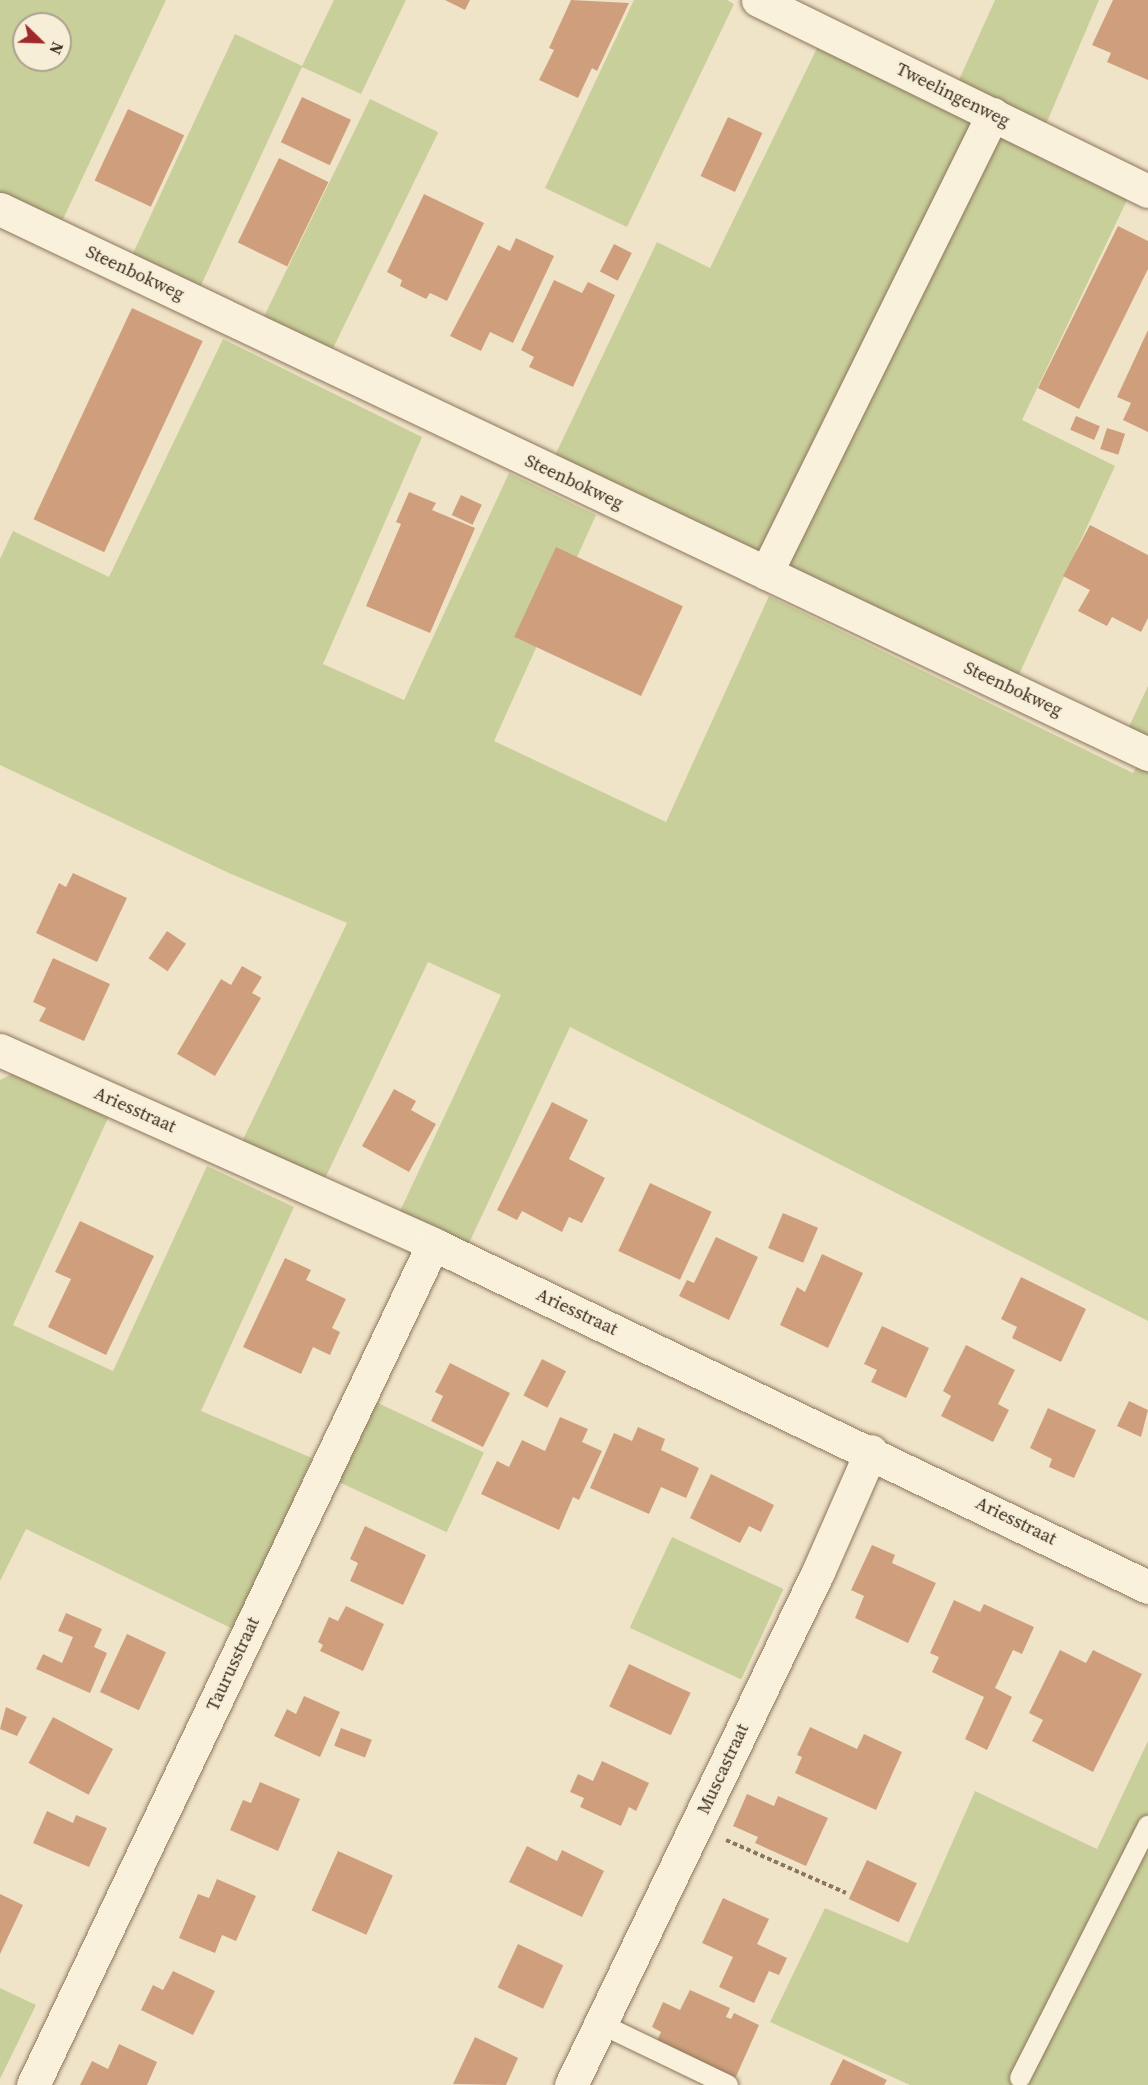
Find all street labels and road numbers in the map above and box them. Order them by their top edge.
street label: Tweelingenweg [893,58,1013,132]
street label: Steenbokweg [82,241,188,305]
street label: Steenbokweg [521,450,627,514]
street label: Steenbokweg [960,657,1066,721]
street label: Ariesstraat [91,1082,179,1138]
street label: Ariesstraat [533,1284,621,1340]
street label: Ariesstraat [972,1492,1060,1550]
street label: Taurusstraat [202,1614,264,1714]
street label: Muscastraat [693,1720,753,1818]

